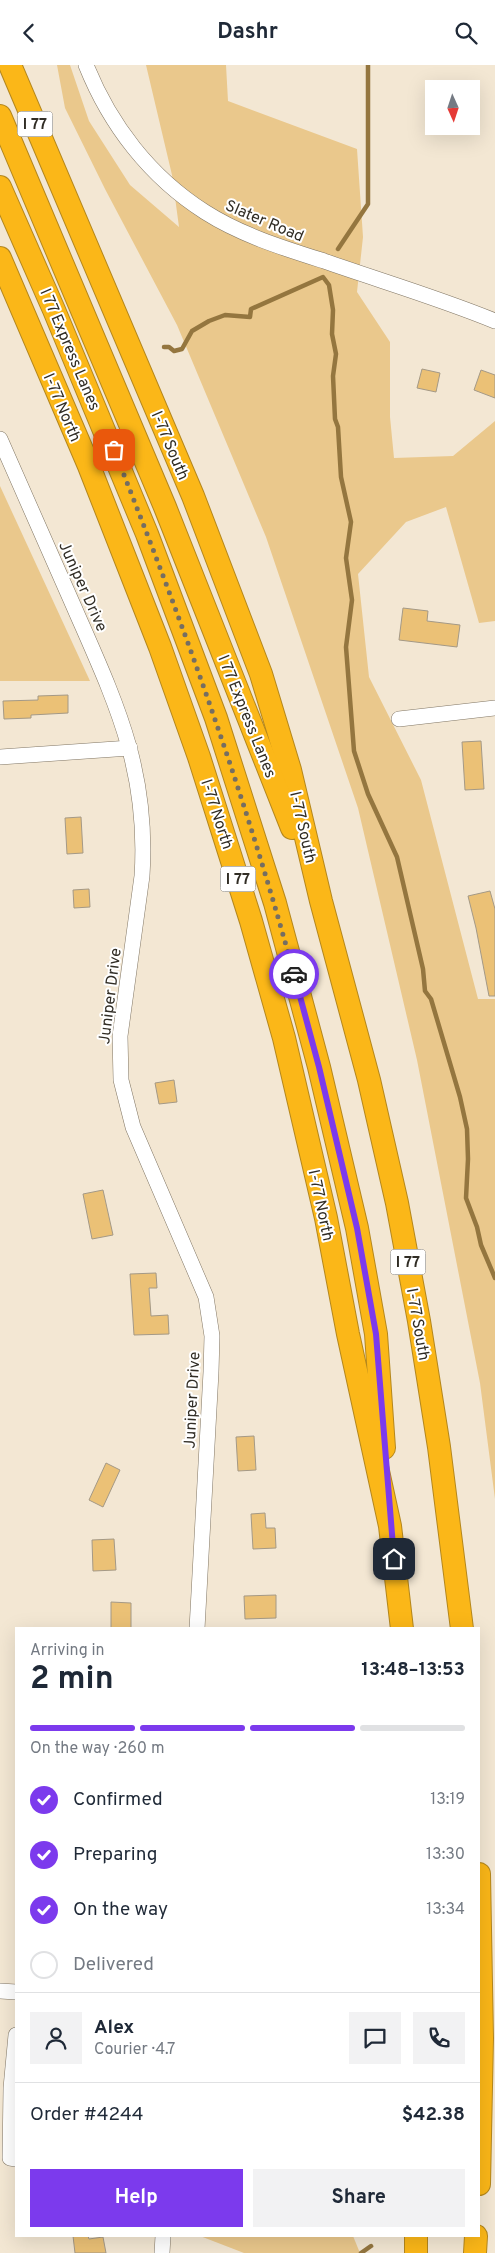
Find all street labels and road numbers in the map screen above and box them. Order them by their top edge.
road number: I 77 [18,111,52,137]
street label: Slater Road [222,196,307,247]
street label: I 77 Express Lanes [34,286,104,414]
street label: I-77 North [38,370,85,445]
street label: I-77 South [146,408,193,483]
street label: Juniper Drive [53,538,111,635]
street label: I 77 Express Lanes [212,652,280,781]
street label: I-77 North [195,777,237,852]
street label: I-77 South [284,790,320,865]
road number: I 77 [220,867,256,891]
street label: Juniper Drive [95,947,127,1046]
street label: I-77 North [303,1168,337,1243]
road number: I 77 [390,1249,426,1275]
street label: I-77 South [401,1287,433,1362]
street label: Juniper Drive [180,1351,206,1449]

